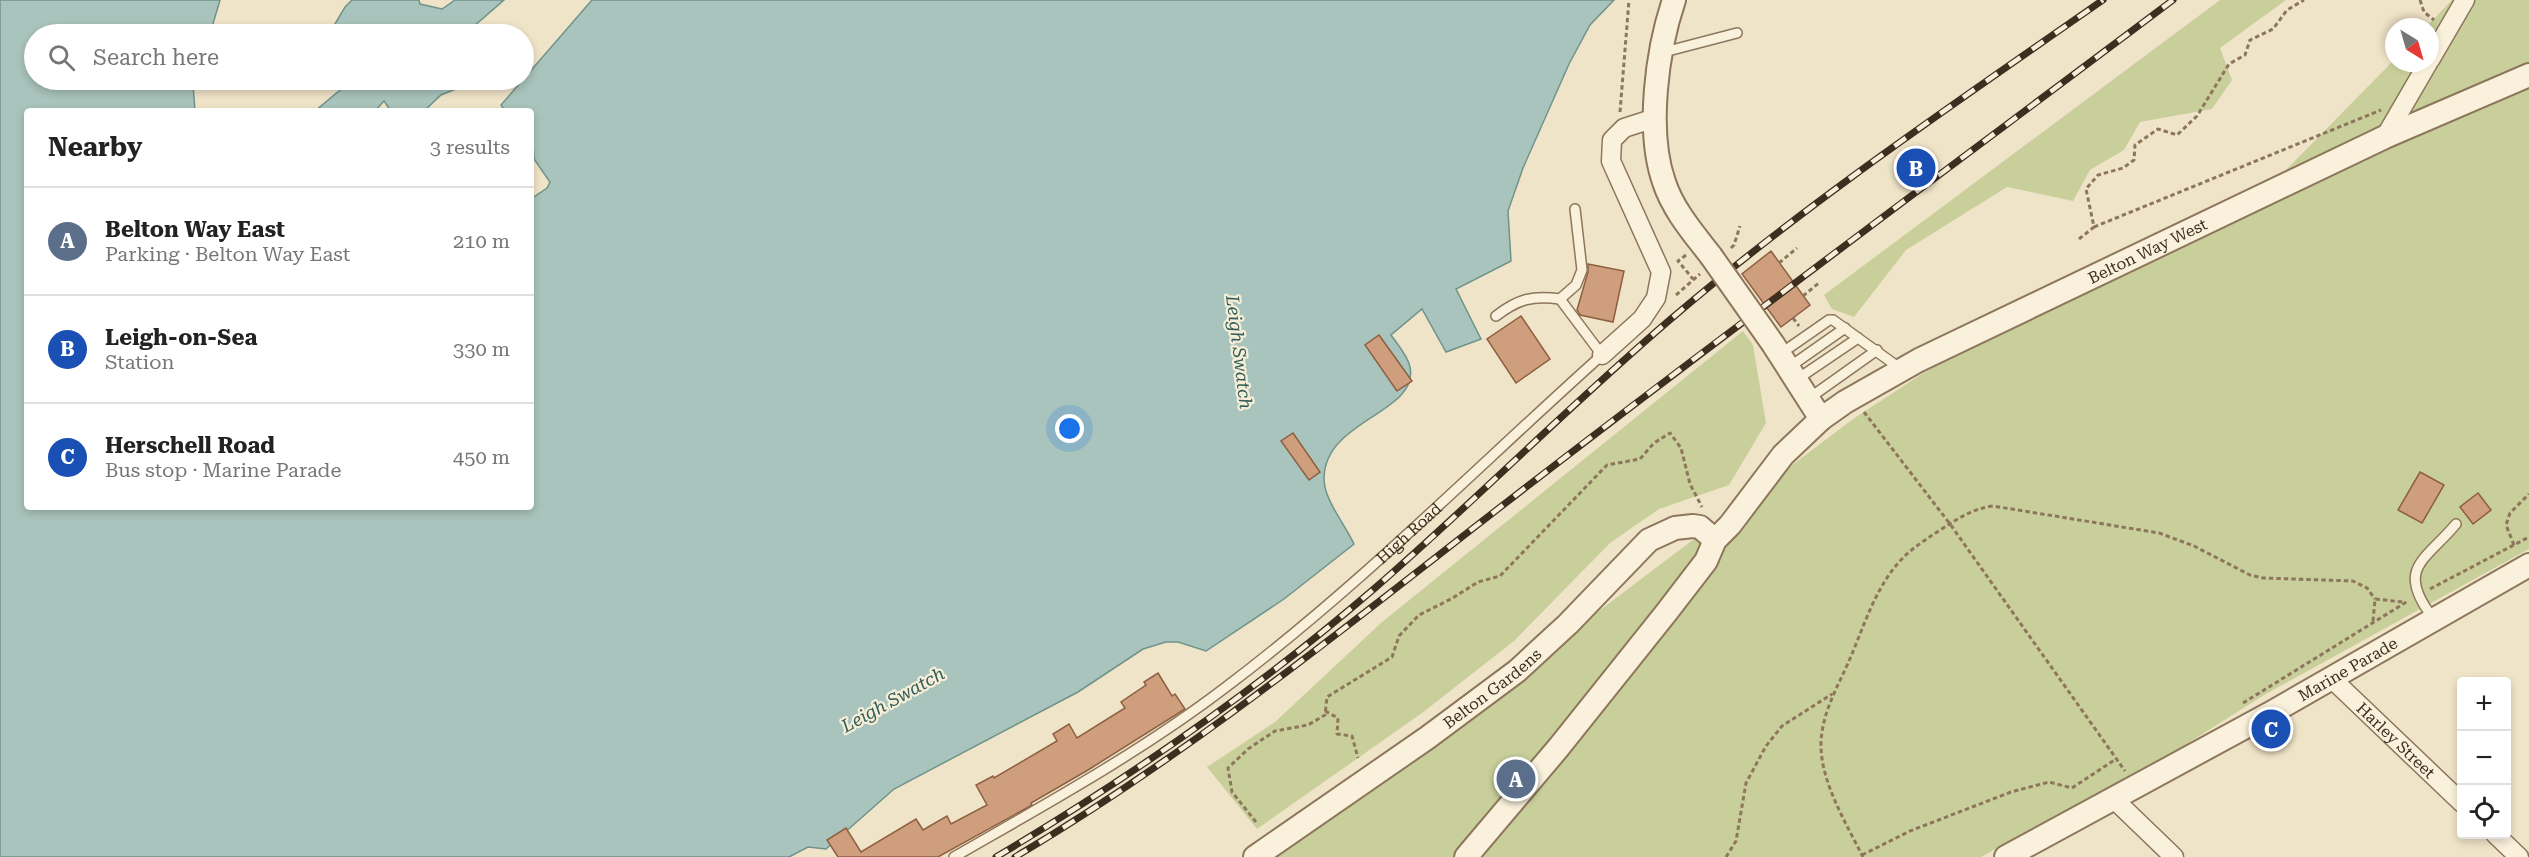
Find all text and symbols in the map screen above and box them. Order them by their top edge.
north arrow [2385,18,2439,72]
search box [24,24,534,90]
icon: search [45,41,78,74]
text: Search here [93,45,219,70]
text: Nearby [48,132,142,162]
text: 3 results [430,135,510,159]
pin: B [1896,146,1936,190]
street label: Belton Way West [2085,215,2210,288]
text: Belton Way East [105,217,285,242]
text: A [60,229,75,253]
text: 210 m [453,229,510,253]
text: Parking · Belton Way East [105,242,350,266]
water label: Leigh Swatch [1222,293,1257,410]
text: Leigh-on-Sea [105,325,257,350]
text: B [60,337,75,361]
text: 330 m [453,337,510,361]
text: Station [105,350,174,374]
your location [1055,414,1084,443]
text: Herschell Road [105,433,275,458]
text: C [61,445,75,469]
text: 450 m [453,445,510,469]
text: Bus stop · Marine Parade [105,458,341,482]
street label: High Road [1373,499,1445,568]
street label: Marine Parade [2295,633,2401,705]
street label: Belton Gardens [1439,644,1546,733]
water label: Leigh Swatch [837,663,948,737]
map controls [2457,677,2511,839]
button: + [2457,677,2511,731]
street label: Harley Street [2353,699,2439,782]
pin: C [2252,706,2290,752]
button: − [2457,731,2511,785]
pin: A [1496,756,1536,802]
button: locate [2457,785,2511,839]

